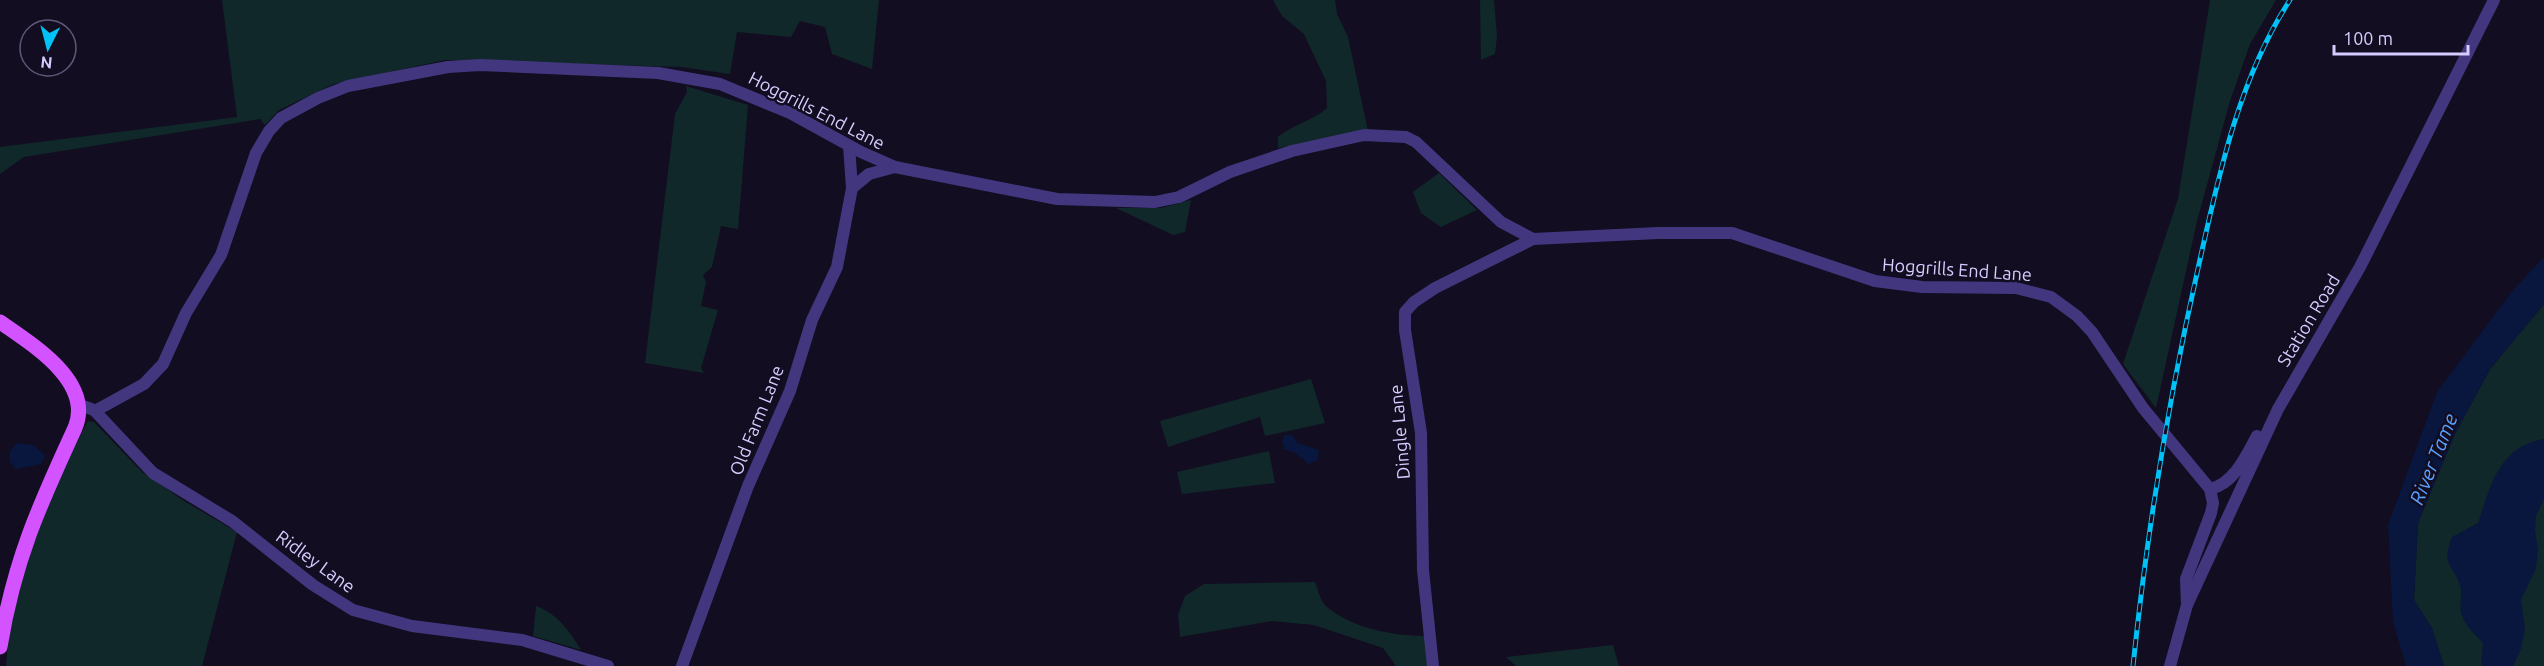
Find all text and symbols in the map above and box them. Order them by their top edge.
north arrow [18,18,78,78]
scale bar [2334,18,2468,56]
text: 100 m [2343,28,2393,48]
text: N [40,53,53,72]
street label: Hoggrills End Lane [746,67,888,153]
street label: Hoggrills End Lane [1881,254,2033,284]
street label: Station Road [2273,270,2343,370]
street label: Old Farm Lane [725,362,787,478]
street label: Dingle Lane [1385,384,1413,480]
water label: River Tame [2404,410,2462,508]
street label: Ridley Lane [273,526,359,596]

